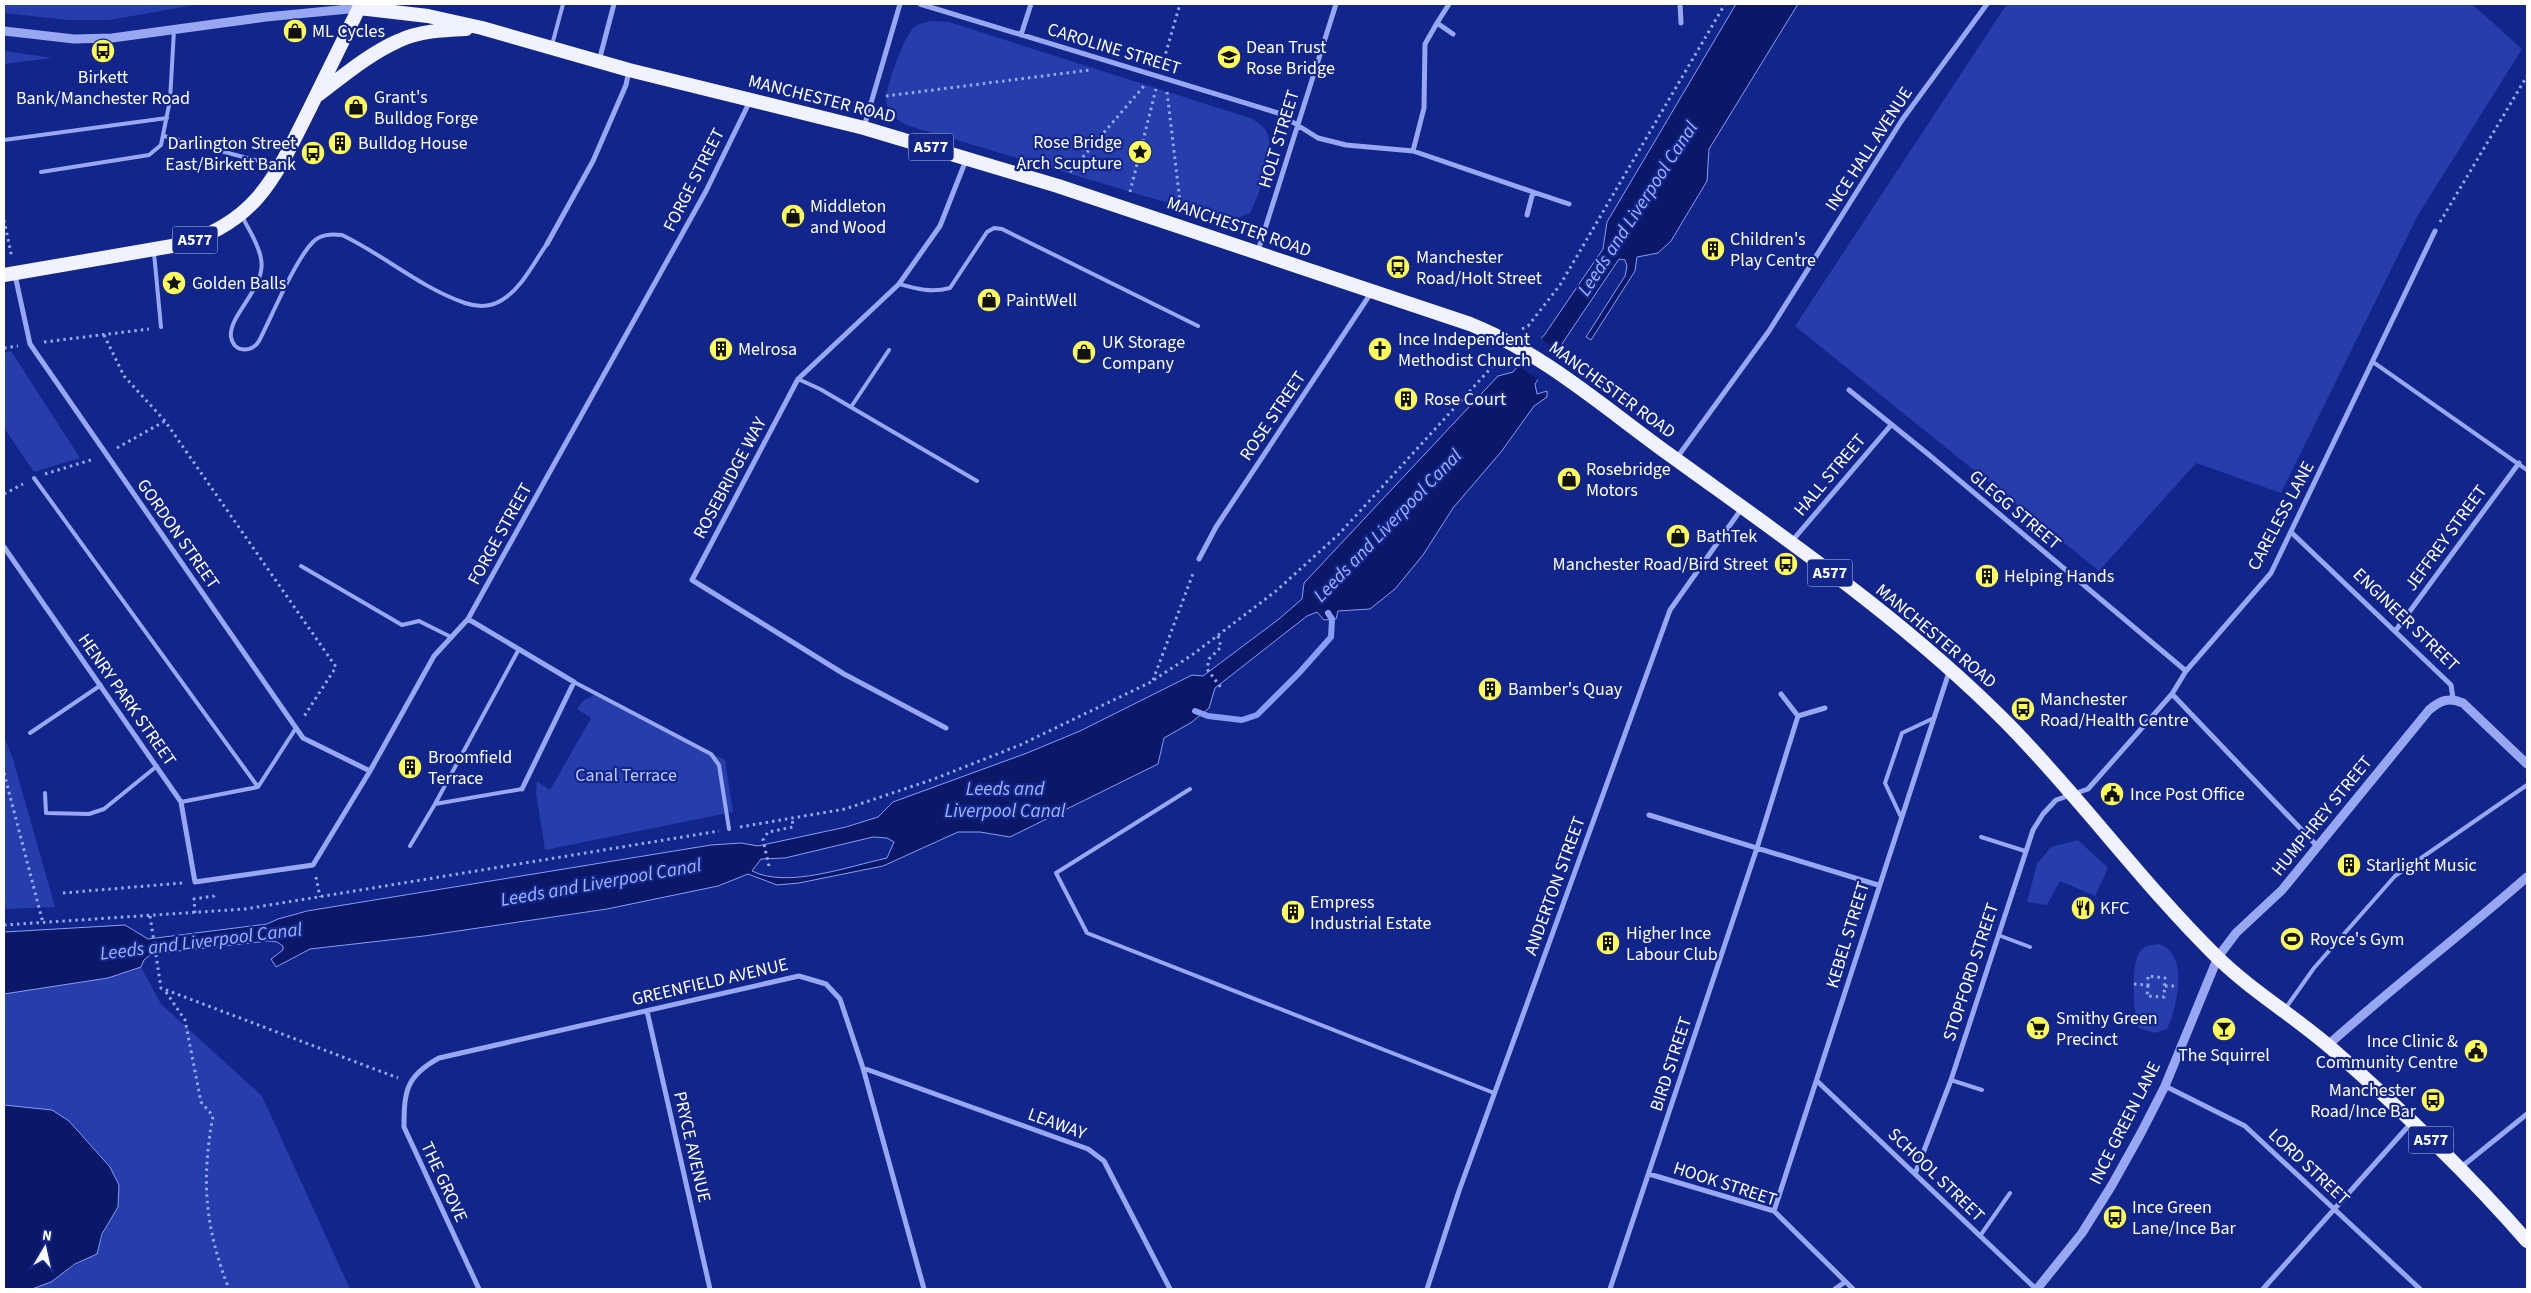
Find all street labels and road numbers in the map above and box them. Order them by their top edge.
street label: CAROLINE STREET [1044,17,1184,81]
street label: MANCHESTER ROAD [746,69,898,129]
street label: INCE HALL AVENUE [1819,82,1919,216]
street label: HOLT STREET [1252,87,1306,191]
street label: FORGE STREET [657,124,731,236]
road number: A577 [908,134,954,160]
street label: MANCHESTER ROAD [1163,191,1315,263]
road number: A577 [172,226,218,254]
street label: MANCHESTER ROAD [1544,335,1680,445]
street label: ROSE STREET [1234,366,1312,466]
street label: ROSEBRIDGE WAY [687,412,773,543]
street label: HALL STREET [1788,428,1872,521]
street label: CARELESS LANE [2242,457,2320,575]
street label: GLEGG STREET [1964,464,2067,556]
street label: GORDON STREET [131,474,226,594]
street label: FORGE STREET [462,478,538,589]
street label: JEFFREY STREET [2399,480,2493,596]
road number: A577 [1808,560,1852,586]
street label: ENGINEER STREET [2347,563,2465,678]
street label: MANCHESTER ROAD [1870,578,2002,694]
street label: HENRY PARK STREET [72,629,182,772]
street label: HUMPHREY STREET [2266,750,2379,881]
street label: ANDERTON STREET [1518,813,1592,959]
street label: KEBEL STREET [1820,878,1876,991]
street label: STOPFORD STREET [1937,899,2005,1044]
street label: GREENFIELD AVENUE [629,952,791,1012]
street label: BIRD STREET [1644,1013,1698,1114]
street label: INCE GREEN LANE [2083,1057,2167,1189]
street label: PRYCE AVENUE [667,1089,717,1205]
street label: LEAWAY [1024,1102,1090,1146]
street label: SCHOOL STREET [1882,1122,1990,1228]
street label: LORD STREET [2263,1123,2355,1211]
road number: A577 [2408,1126,2454,1154]
street label: THE GROVE [414,1138,474,1226]
street label: HOOK STREET [1670,1156,1780,1213]

